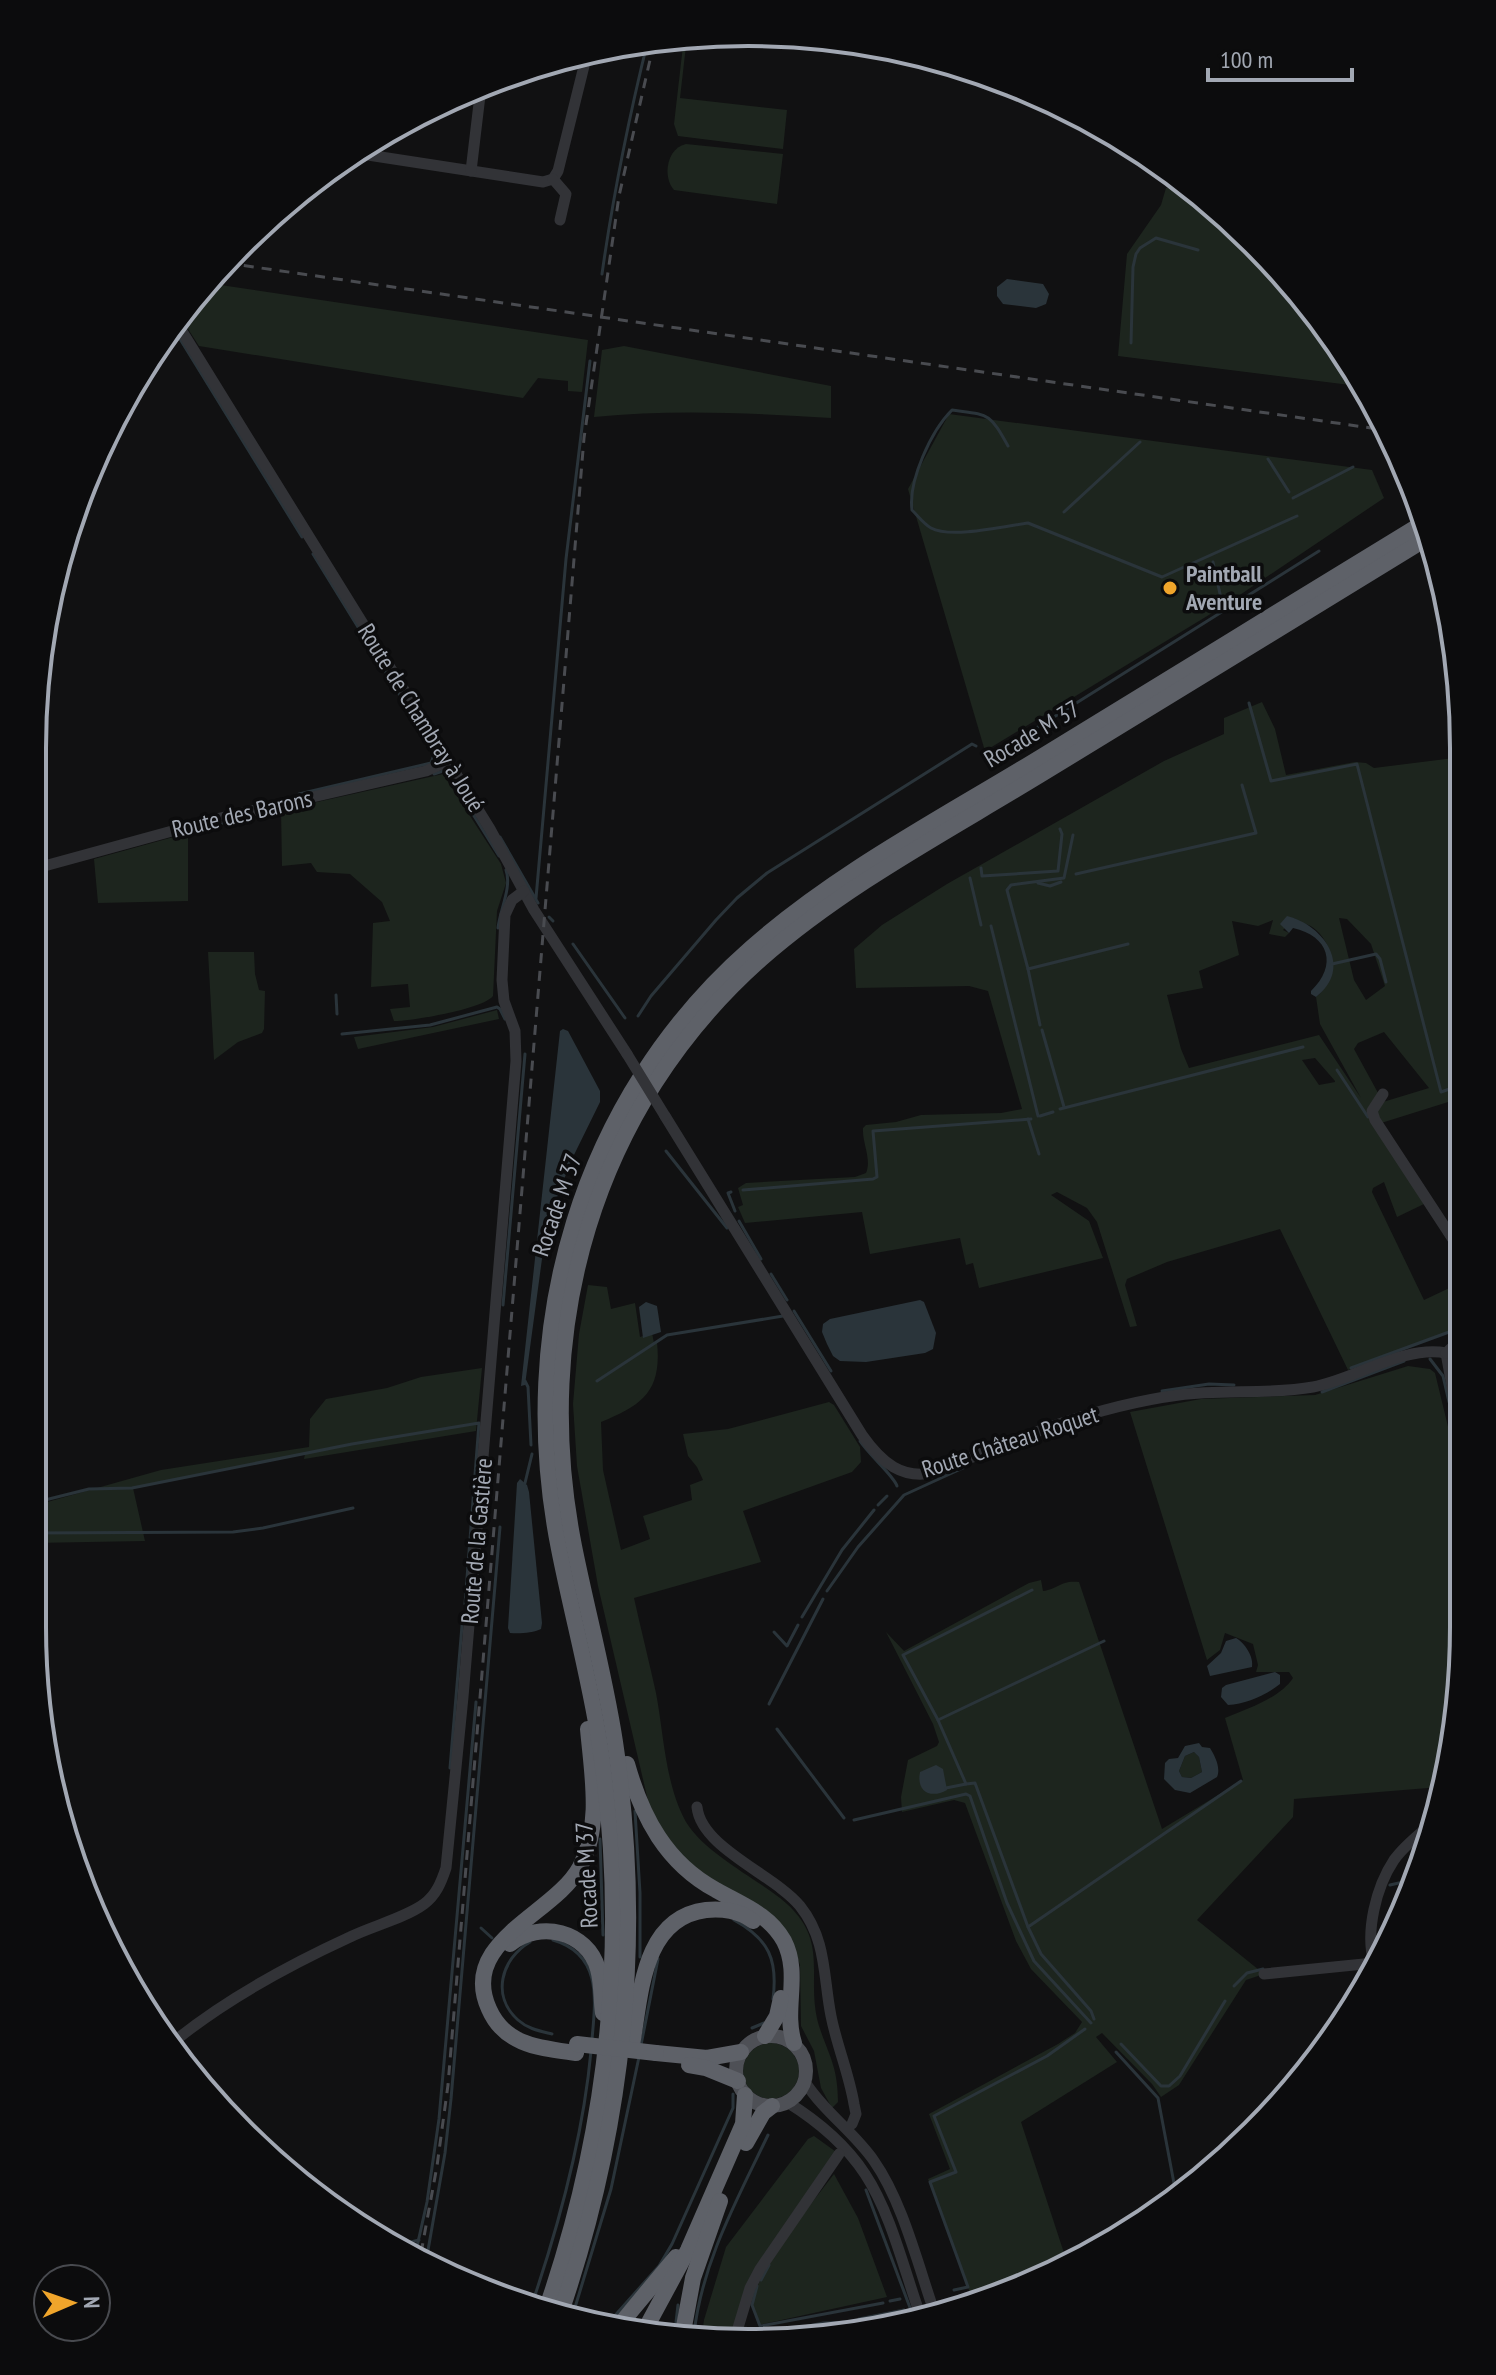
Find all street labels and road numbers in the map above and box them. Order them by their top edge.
street label: Route de Chambray à Joué [351,618,492,818]
street label: Rocade M 37 [978,693,1085,774]
street label: Route des Barons [169,782,315,845]
street label: Rocade M 37 [525,1149,589,1260]
street label: Route Château Roquet [918,1398,1102,1485]
street label: Route de la Gastière [454,1457,499,1625]
street label: Rocade M 37 [568,1821,605,1929]

